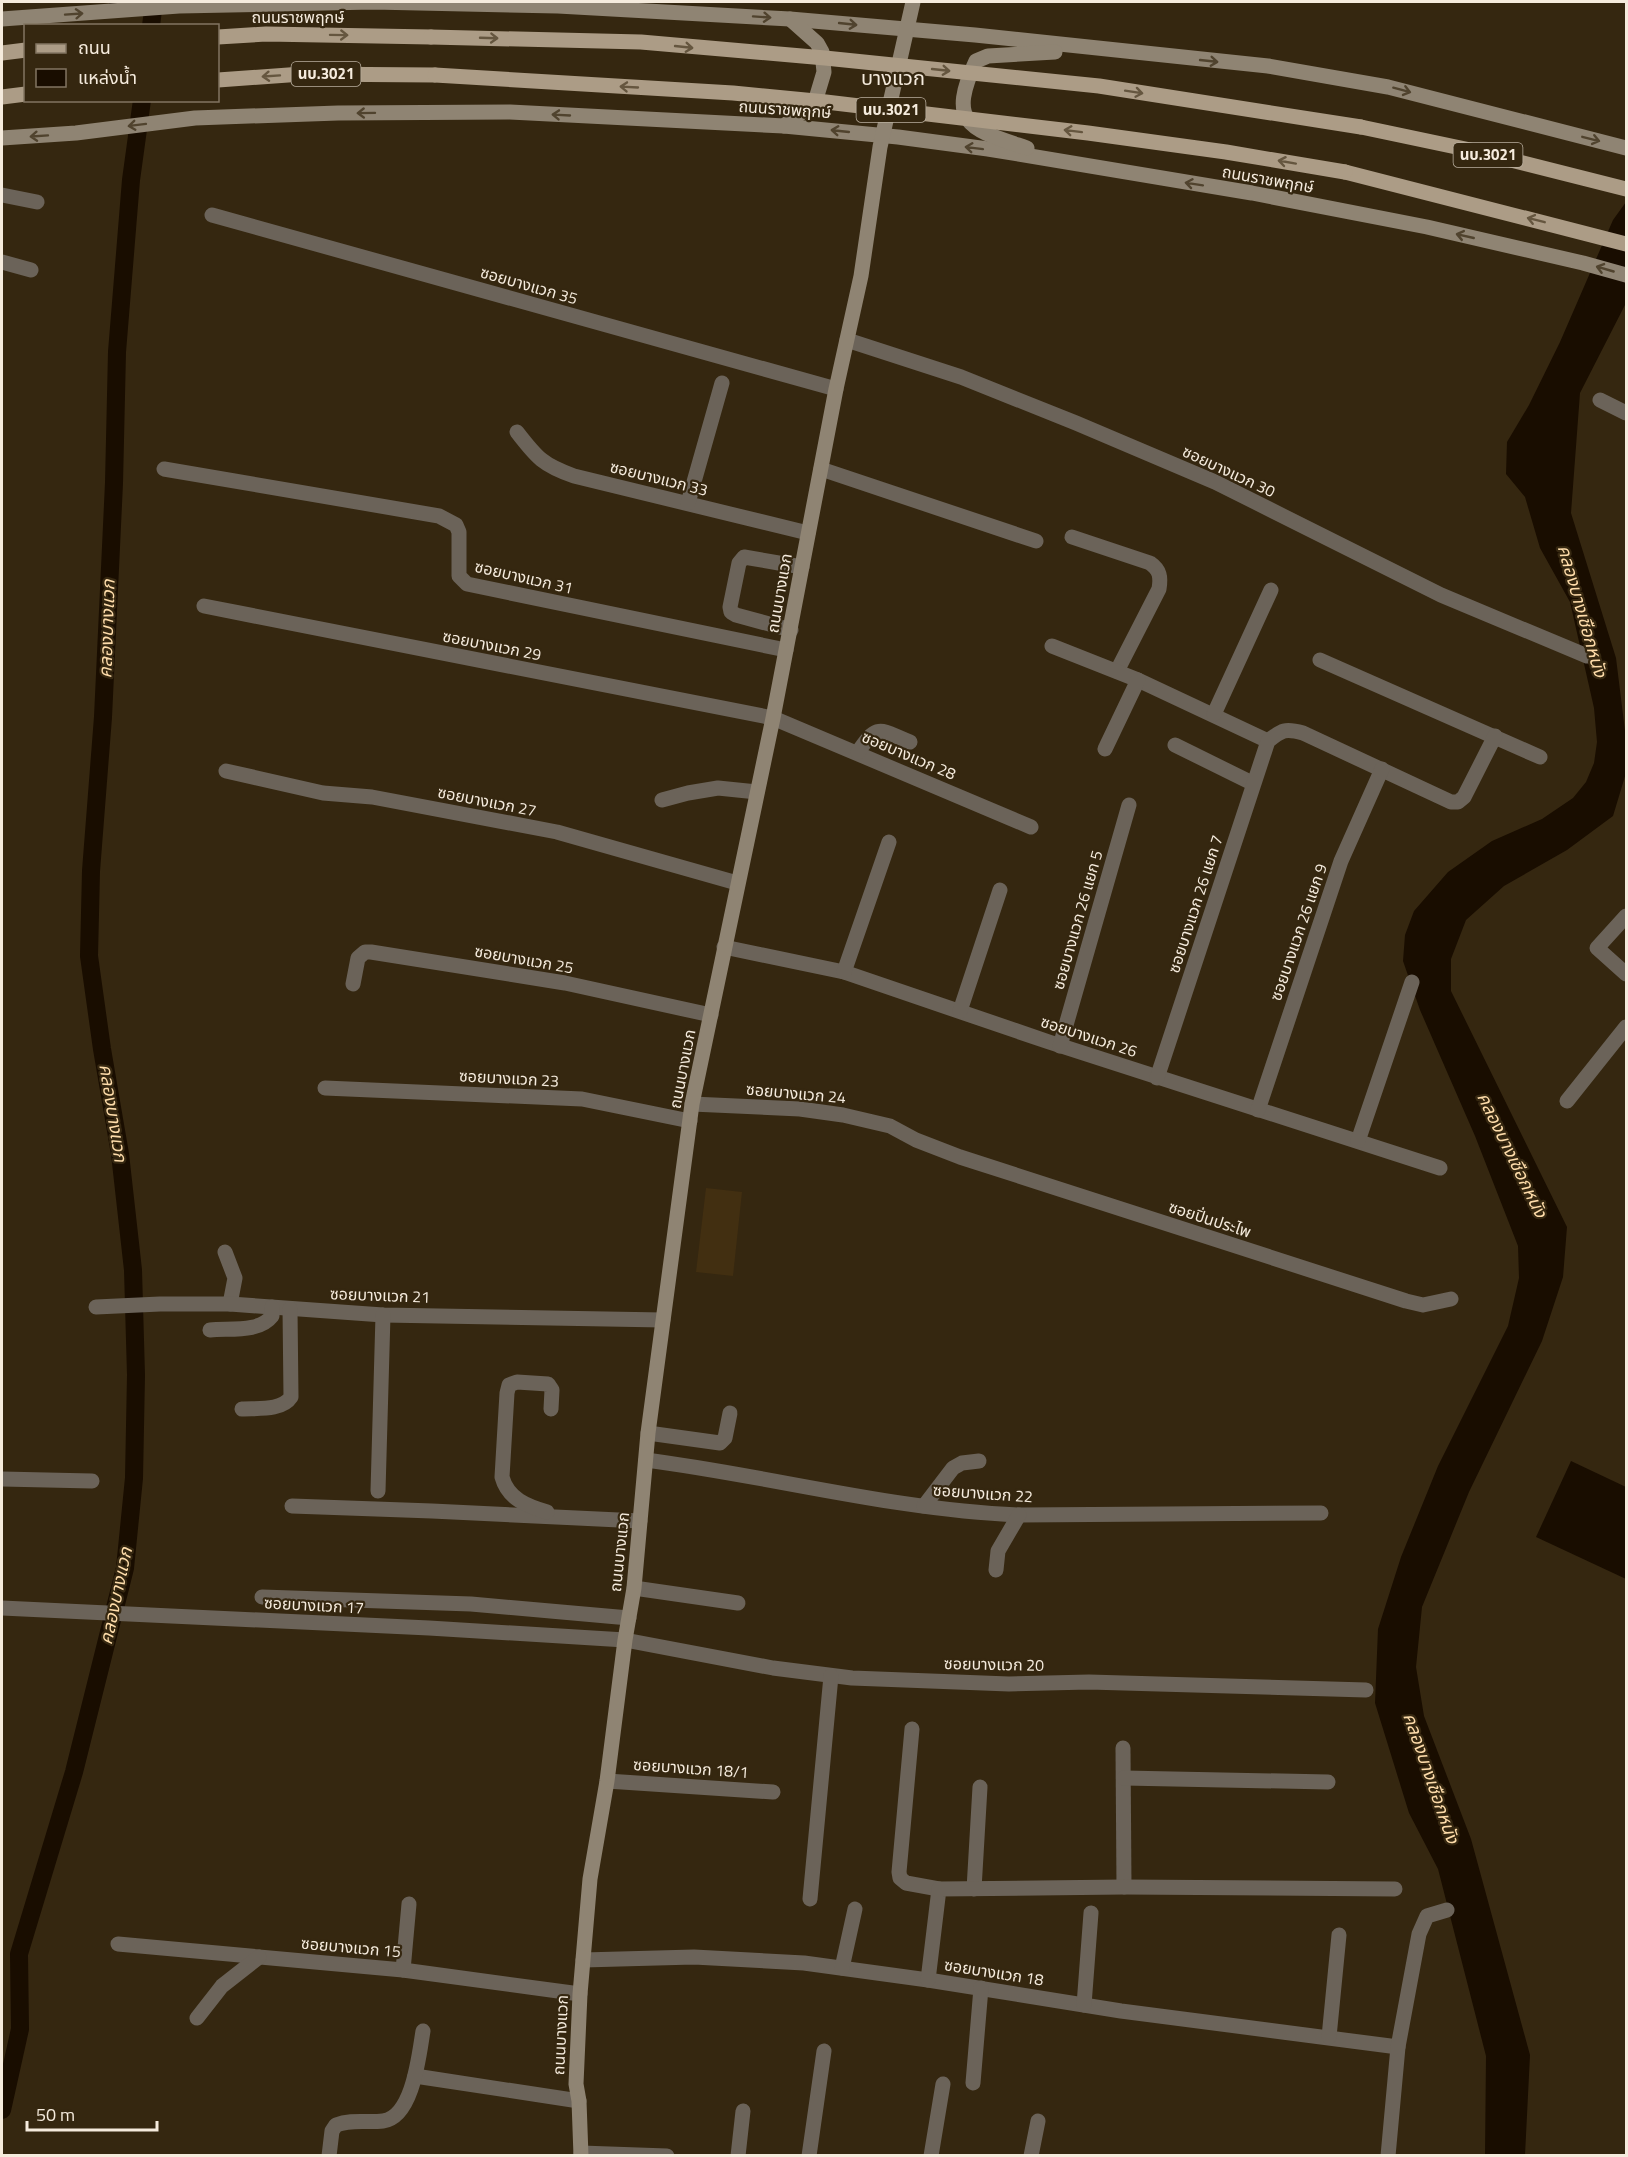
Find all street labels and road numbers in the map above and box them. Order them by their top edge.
street label: ถนนราชพฤกษ์ [252,5,344,29]
road number: นบ.3021 [292,62,360,86]
street label: ถนนราชพฤกษ์ [738,94,832,124]
road number: นบ.3021 [856,98,926,122]
road number: นบ.3021 [1454,143,1522,167]
street label: ถนนราชพฤกษ์ [1220,159,1316,199]
street label: ซอยบางแวก 35 [478,260,580,310]
street label: ซอยบางแวก 30 [1179,439,1279,503]
street label: ซอยบางแวก 33 [607,454,711,502]
street label: ถนนบางแวก [760,551,798,635]
street label: ซอยบางแวก 31 [472,554,576,600]
street label: ซอยบางแวก 29 [441,624,543,666]
street label: ซอยบางแวก 28 [858,724,960,786]
street label: ซอยบางแวก 27 [436,780,538,822]
street label: ซอยบางแวก 26 แยก 7 [1161,832,1229,976]
street label: ซอยบางแวก 26 แยก 5 [1046,847,1108,992]
street label: ซอยบางแวก 26 แยก 9 [1263,860,1333,1004]
street label: ซอยบางแวก 25 [473,938,575,980]
street label: ซอยบางแวก 26 [1038,1009,1140,1063]
street label: ถนนบางแวก [663,1027,701,1111]
street label: ซอยบางแวก 23 [458,1063,560,1093]
street label: ซอยบางแวก 24 [745,1077,847,1109]
street label: ซอยปิ่นประไพ [1166,1194,1254,1244]
street label: ซอยบางแวก 21 [330,1281,430,1309]
street label: ซอยบางแวก 22 [932,1478,1034,1508]
street label: ถนนบางแวก [603,1511,635,1593]
street label: ซอยบางแวก 17 [263,1590,365,1620]
street label: ซอยบางแวก 20 [944,1651,1044,1677]
street label: ซอยบางแวก 18/1 [632,1752,750,1784]
street label: ซอยบางแวก 15 [300,1931,402,1963]
street label: ซอยบางแวก 18 [943,1952,1045,1992]
street label: ถนนบางแวก [546,1994,574,2076]

